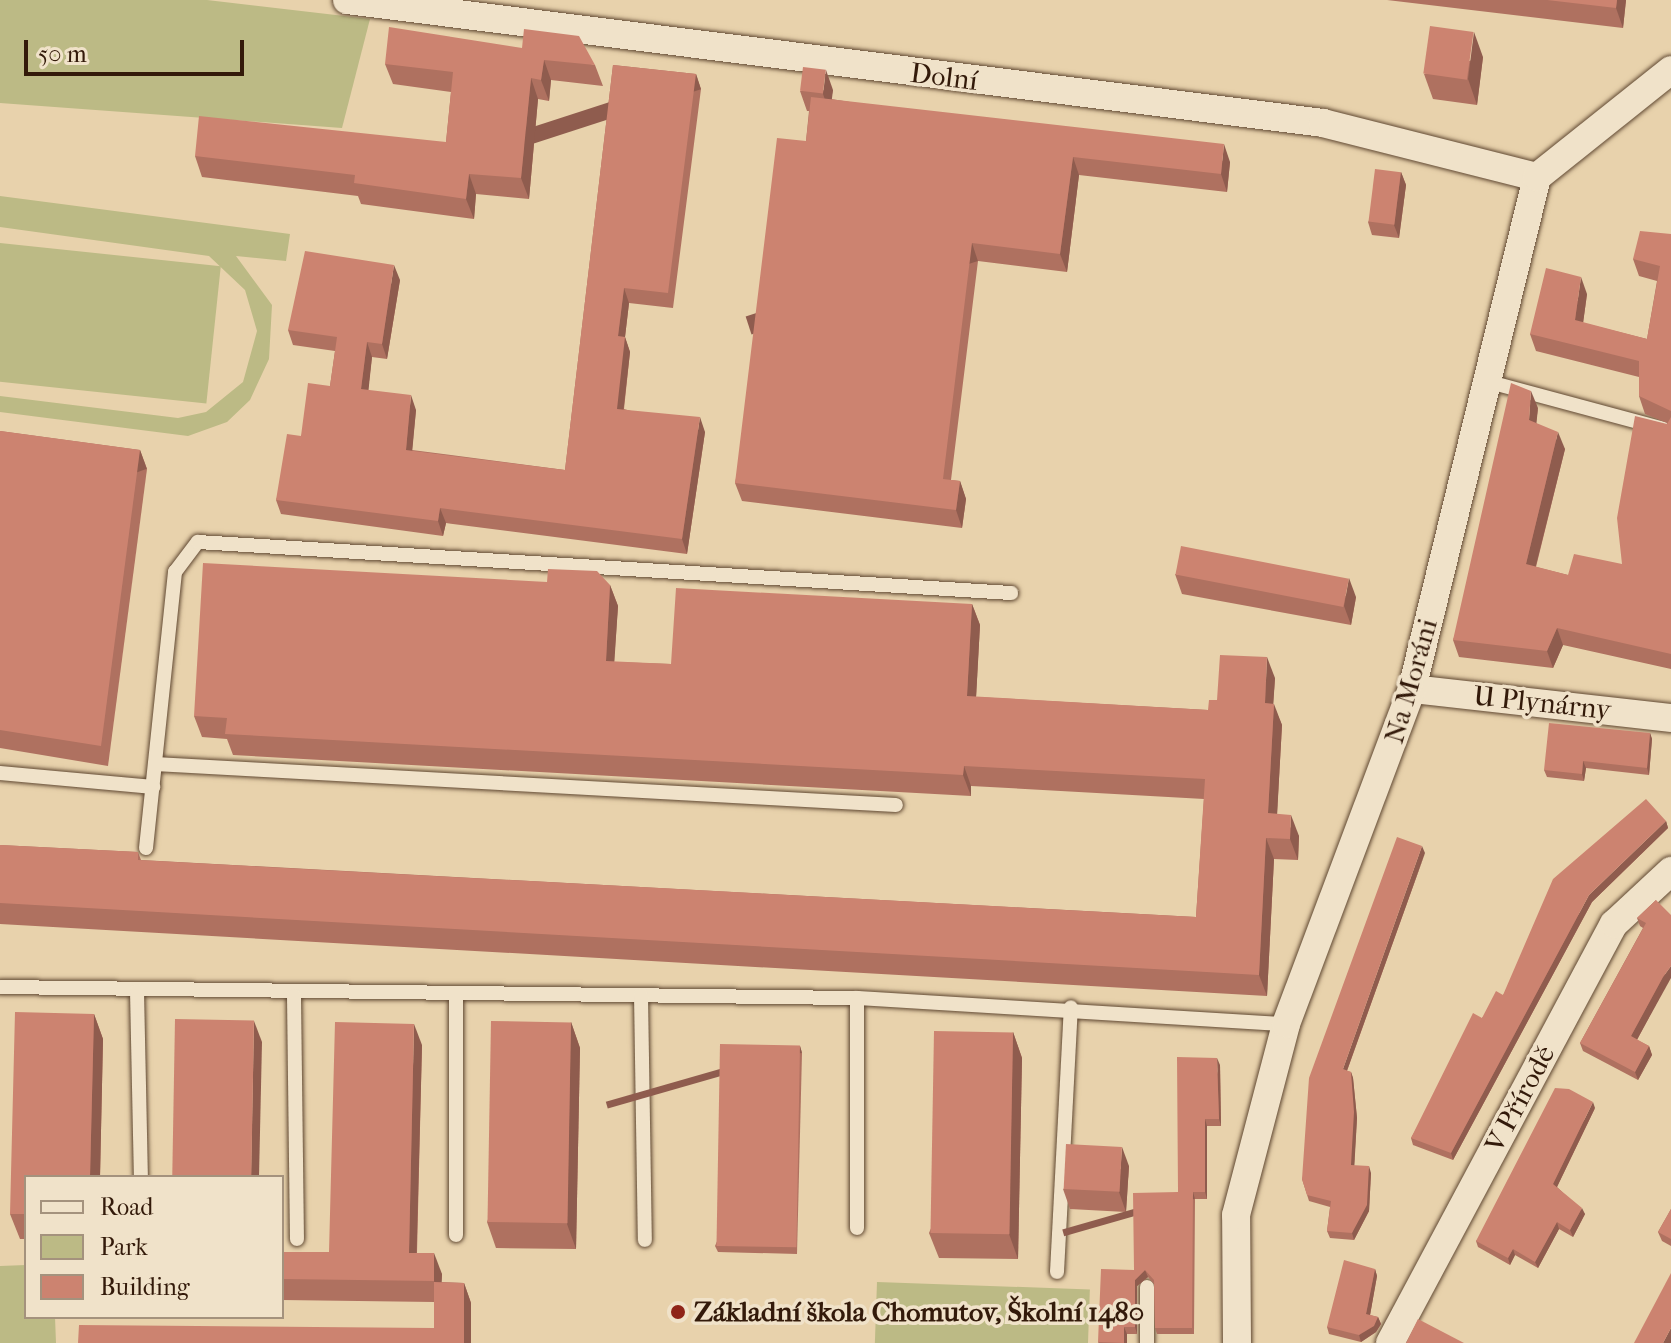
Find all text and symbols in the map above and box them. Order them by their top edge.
scale bar [28,24,248,74]
text: 50 m [38,40,87,68]
street label: Dolní [908,56,980,98]
street label: Na Moráni [1377,615,1445,747]
street label: U Plynárny [1472,679,1612,727]
street label: V Přírodě [1478,1040,1562,1158]
legend [24,1175,284,1319]
text: Road [100,1193,153,1221]
text: Park [100,1233,148,1261]
text: Building [100,1273,190,1301]
place label: Základní škola Chomutov, Školní 1480 [694,1295,1144,1329]
marker: Základní škola Chomutov, Školní 1480 [669,1303,687,1321]

